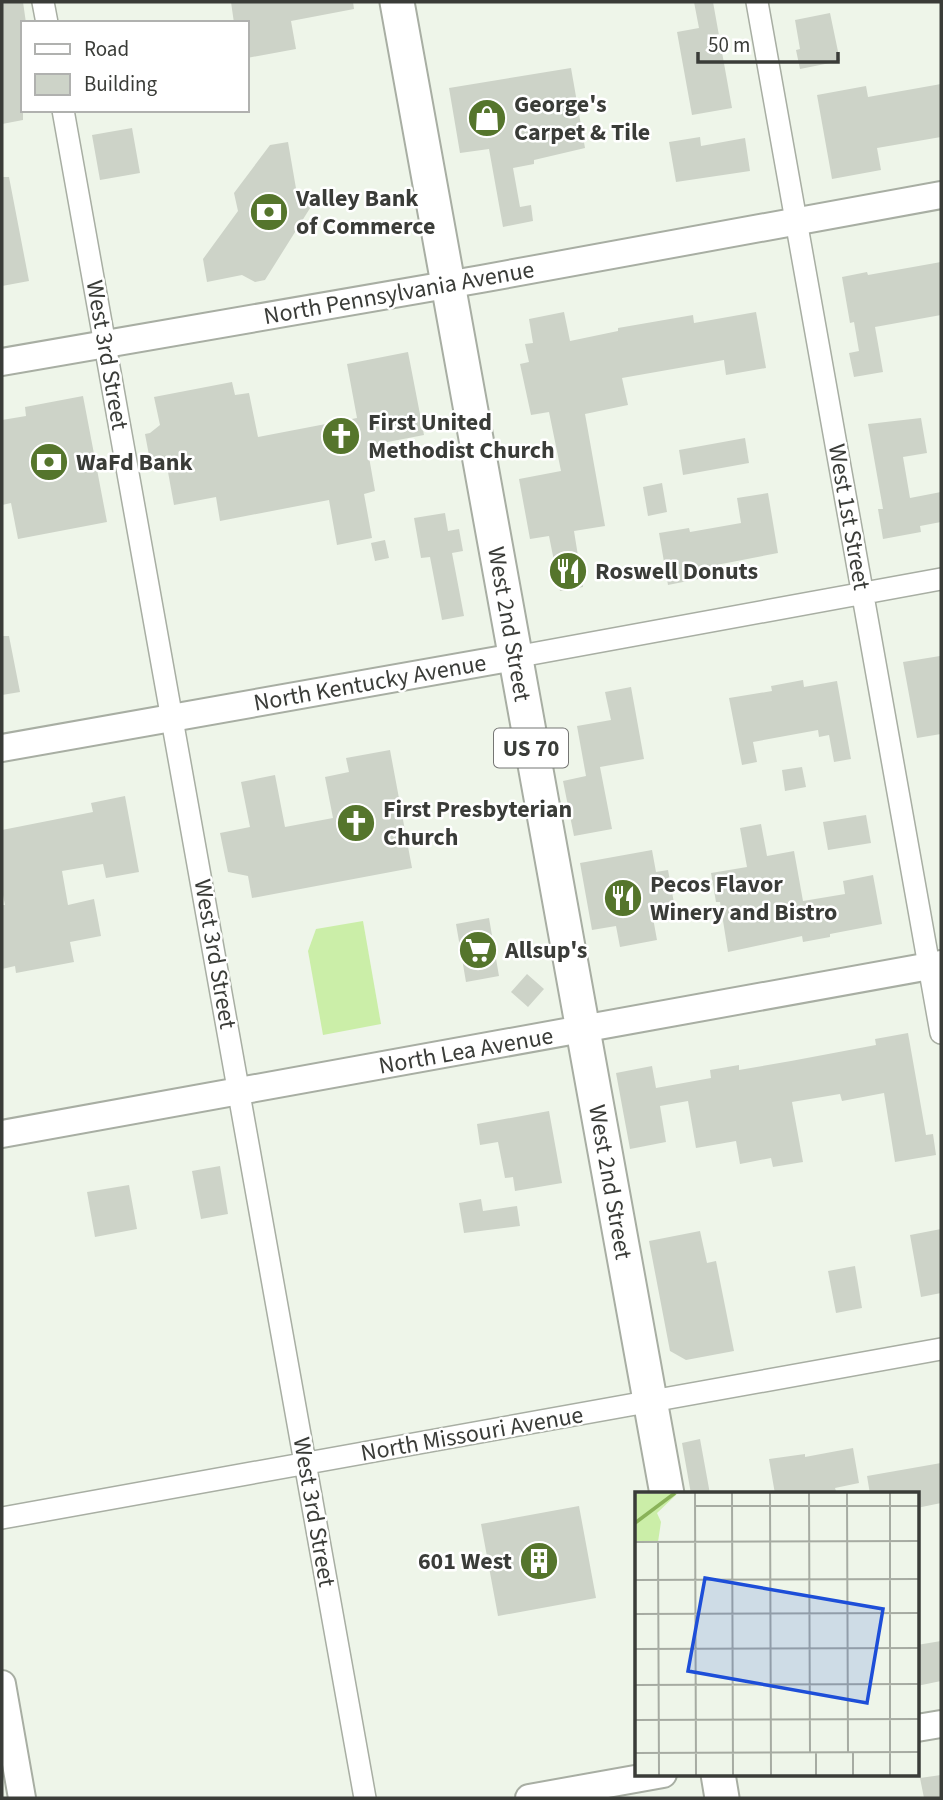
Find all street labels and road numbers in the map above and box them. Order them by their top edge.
street label: North Pennsylvania Avenue [261,252,537,334]
street label: West 3rd Street [77,277,137,433]
street label: West 1st Street [819,441,879,593]
street label: West 2nd Street [478,544,540,704]
street label: North Kentucky Avenue [251,645,489,721]
road number: US 70 [494,728,568,768]
street label: West 3rd Street [185,876,245,1032]
street label: North Lea Avenue [376,1018,556,1084]
street label: West 2nd Street [579,1102,641,1262]
street label: North Missouri Avenue [358,1397,586,1471]
street label: West 3rd Street [284,1434,344,1590]

